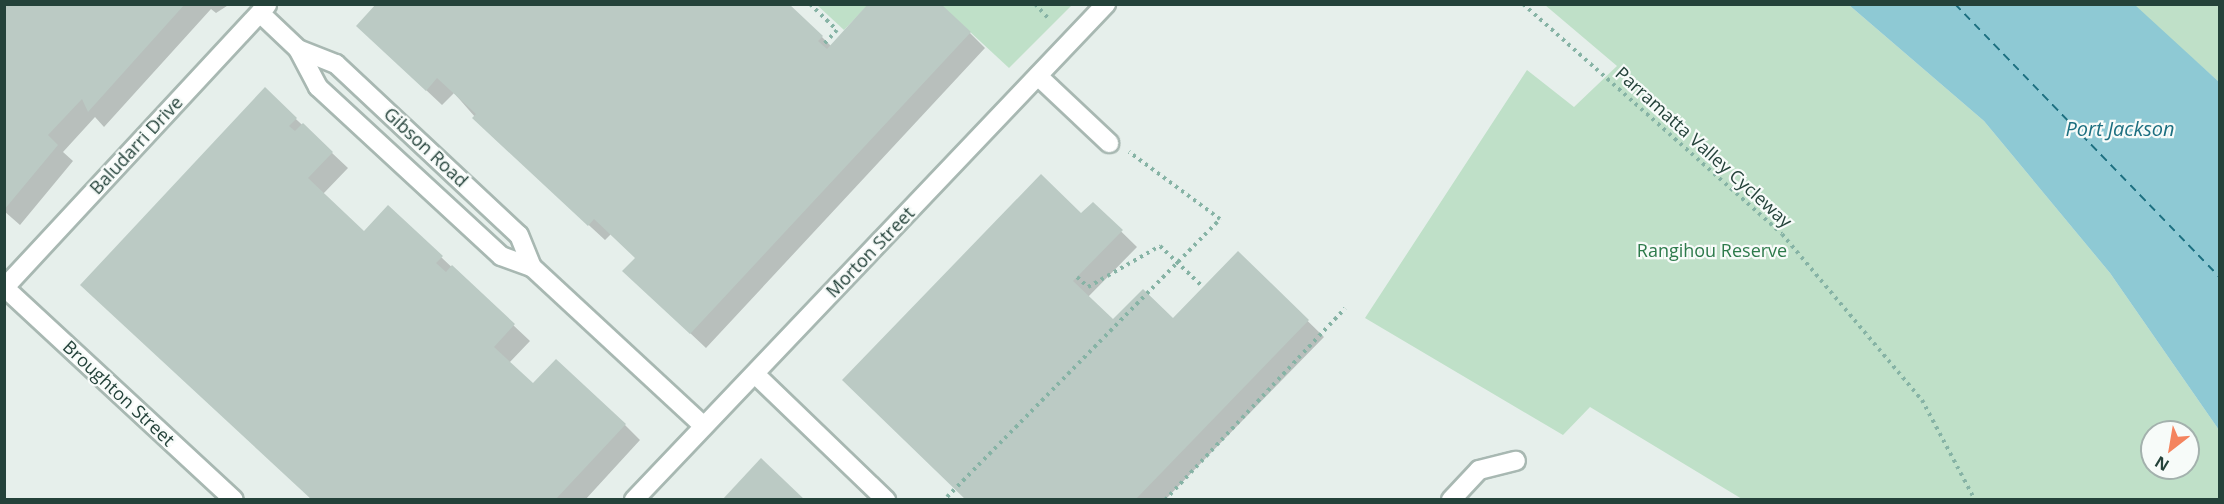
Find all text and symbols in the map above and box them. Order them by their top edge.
street label: Parramatta Valley Cycleway [1611,62,1797,232]
street label: Baludarri Drive [85,91,187,199]
street label: Gibson Road [380,103,472,191]
water label: Port Jackson [2065,116,2175,140]
street label: Morton Street [821,202,919,302]
park label: Rangihou Reserve [1637,239,1787,261]
street label: Broughton Street [59,336,179,450]
north arrow [2140,420,2200,480]
text: N [2151,451,2173,476]

